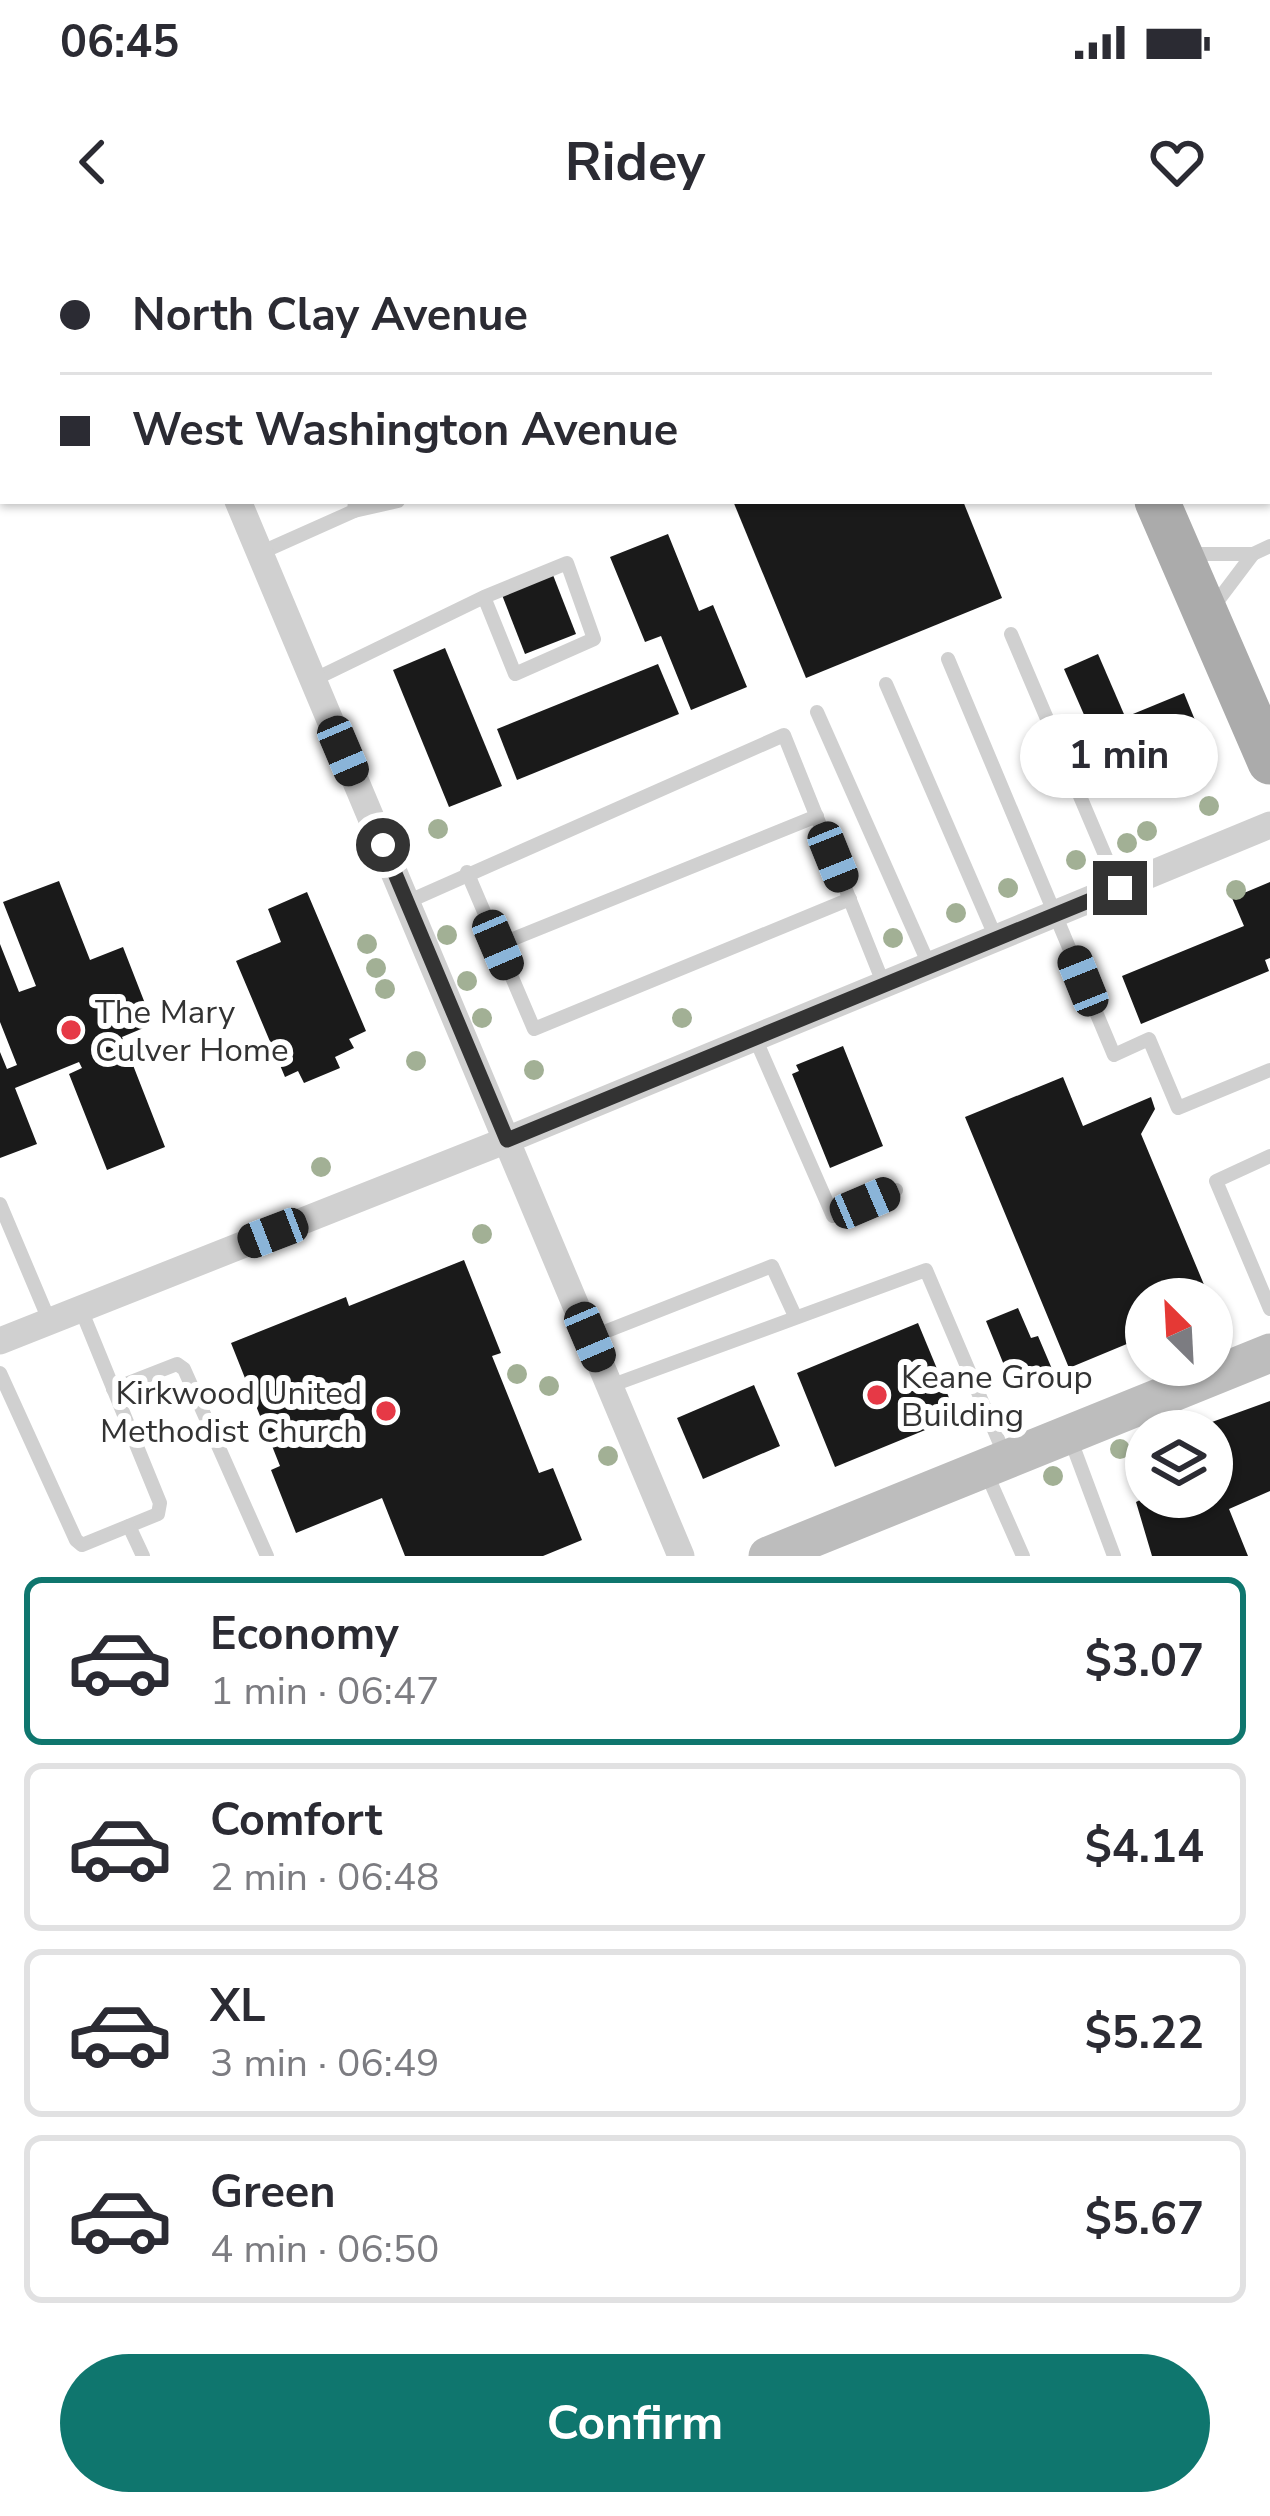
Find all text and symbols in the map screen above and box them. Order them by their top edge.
text: 06:45 [60,12,179,73]
text: Ridey [565,125,705,199]
icon: back [60,129,126,195]
icon: heart [1144,129,1210,195]
text: North Clay Avenue [132,285,528,346]
text: West Washington Avenue [132,400,678,461]
car [312,711,374,791]
callout: 1 min [1021,714,1219,798]
text: 1 min [1069,729,1169,782]
car [803,817,863,897]
route start [356,818,410,872]
route end [1093,861,1147,915]
car [467,905,529,985]
car [1053,941,1113,1021]
place label: The Mary Culver Home [95,990,289,1073]
marker: The Mary Culver Home [58,1017,84,1043]
car [825,1172,905,1234]
car [233,1203,313,1263]
north arrow [1125,1278,1233,1386]
map controls [1125,1278,1233,1518]
car [559,1297,621,1377]
place label: Keane Group Building [901,1355,1093,1438]
place label: Kirkwood United Methodist Church [100,1371,362,1454]
marker: Keane Group Building [864,1382,890,1408]
marker: Kirkwood United Methodist Church [373,1398,399,1424]
button: layers [1125,1410,1233,1518]
text: Economy [210,1604,399,1665]
icon: car [66,1607,174,1715]
text: $3.07 [1085,1631,1204,1692]
text: 1 min · 06:47 [210,1665,439,1718]
text: Comfort [210,1790,382,1851]
icon: car [66,1793,174,1901]
text: $4.14 [1085,1817,1204,1878]
text: 2 min · 06:48 [210,1851,439,1904]
text: XL [210,1976,266,2037]
icon: car [66,1979,174,2087]
text: $5.22 [1085,2003,1204,2064]
text: 3 min · 06:49 [210,2037,439,2090]
text: Green [210,2162,336,2223]
icon: car [66,2165,174,2273]
text: $5.67 [1085,2189,1204,2250]
text: 4 min · 06:50 [210,2223,439,2276]
button: Confirm [60,2354,1210,2492]

